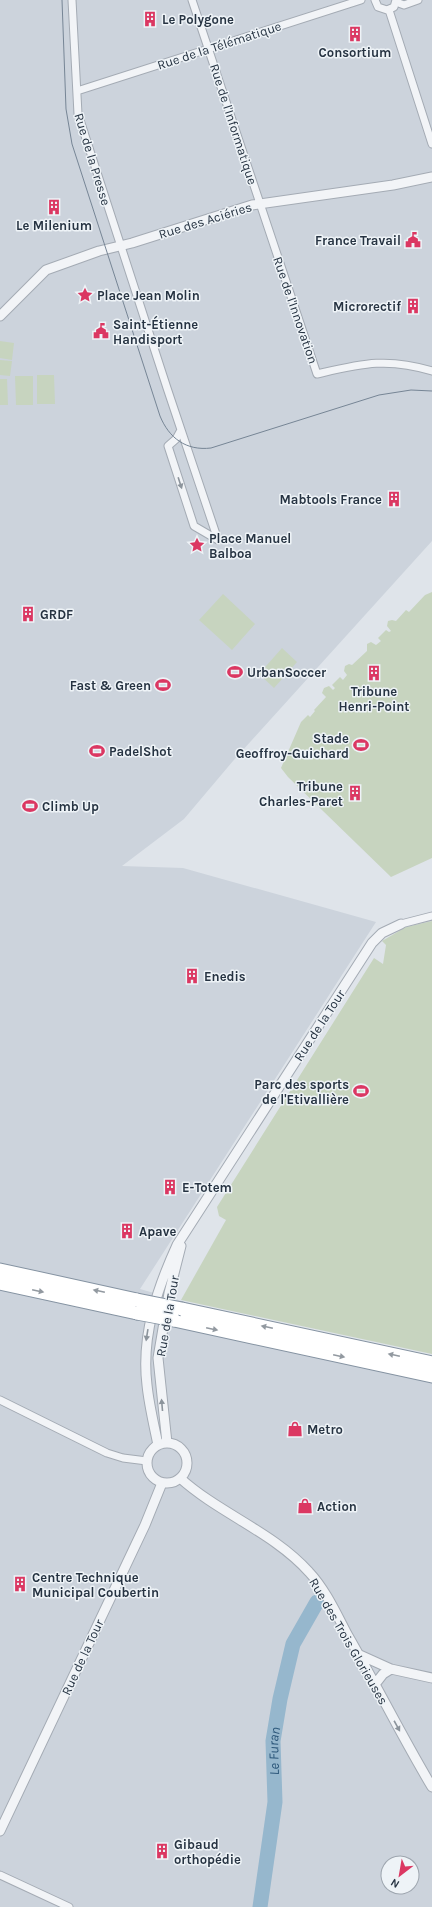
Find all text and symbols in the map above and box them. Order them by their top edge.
building icon: Le Polygone [141,10,159,28]
place label: Le Polygone [162,12,234,27]
street label: Rue de la Télématique [155,18,284,74]
building icon: Consortium [346,25,364,43]
place label: Consortium [319,45,391,60]
street label: Rue de l'Informatique [206,62,260,187]
street label: Rue de la Presse [71,111,114,207]
building icon: Le Milenium [45,198,63,216]
street label: Rue des Aciéries [157,199,254,242]
place label: Le Milenium [16,218,92,233]
public building icon: France Travail [404,231,422,249]
place label: France Travail [315,233,401,248]
street label: Rue de l'Innovation [270,255,321,366]
place icon: Place Jean Molin [76,286,94,304]
place label: Place Jean Molin [97,288,200,303]
building icon: Microrectif [404,297,422,315]
place label: Microrectif [333,299,401,314]
place label: Saint-Étienne Handisport [113,315,198,347]
public building icon: Saint-Étienne Handisport [92,322,110,340]
one-way arrow [177,478,183,490]
building icon: Mabtools France [385,490,403,508]
place label: Mabtools France [279,492,382,507]
place label: Place Manuel Balboa [209,531,291,561]
place icon: Place Manuel Balboa [188,536,206,554]
building icon: GRDF [19,605,37,623]
place label: GRDF [40,607,73,622]
sports icon: UrbanSoccer [226,663,244,681]
building icon: Tribune Henri-Point [365,664,383,682]
place label: UrbanSoccer [247,665,327,680]
sports icon: Fast & Green [154,676,172,694]
place label: Fast & Green [70,678,151,693]
place label: Tribune Henri-Point [339,684,409,714]
place label: Stade Geoffroy-Guichard [236,731,349,761]
sports icon: Stade Geoffroy-Guichard [352,736,370,754]
sports icon: PadelShot [88,742,106,760]
place label: PadelShot [109,744,172,759]
place label: Tribune Charles-Paret [259,779,343,809]
building icon: Tribune Charles-Paret [346,784,364,802]
sports icon: Climb Up [21,797,39,815]
place label: Climb Up [42,799,99,814]
building icon: Enedis [183,967,201,985]
place label: Enedis [204,969,246,984]
street label: Rue de la Tour [291,987,348,1064]
place label: Parc des sports de l'Etivallière [254,1077,349,1107]
sports icon: Parc des sports de l'Etivallière [352,1082,370,1100]
building icon: E-Totem [161,1178,179,1196]
place label: E-Totem [182,1180,232,1195]
building icon: Apave [118,1222,136,1240]
place label: Apave [139,1224,176,1239]
street label: Rue de la Tour [153,1274,182,1358]
one-way arrow [93,1288,105,1294]
one-way arrow [32,1289,44,1295]
one-way arrow [261,1324,273,1330]
one-way arrow [206,1326,219,1332]
one-way arrow [144,1329,150,1341]
one-way arrow [388,1351,400,1357]
one-way arrow [333,1353,346,1359]
one-way arrow [159,1399,165,1411]
shop icon: Metro [286,1420,304,1438]
place label: Metro [307,1422,343,1437]
shop icon: Action [296,1497,314,1515]
place label: Action [317,1499,357,1514]
place label: Centre Technique Municipal Coubertin [32,1570,159,1600]
building icon: Centre Technique Municipal Coubertin [11,1575,29,1593]
street label: Rue des Trois Glorieuses [306,1575,391,1707]
street label: Rue de la Tour [58,1617,107,1698]
one-way arrow [394,1721,400,1732]
water label: Le Furan [265,1726,284,1776]
place label: Gibaud orthopédie [174,1837,241,1867]
building icon: Gibaud orthopédie [153,1842,171,1860]
north arrow [380,1855,420,1895]
text: N [388,1876,402,1891]

